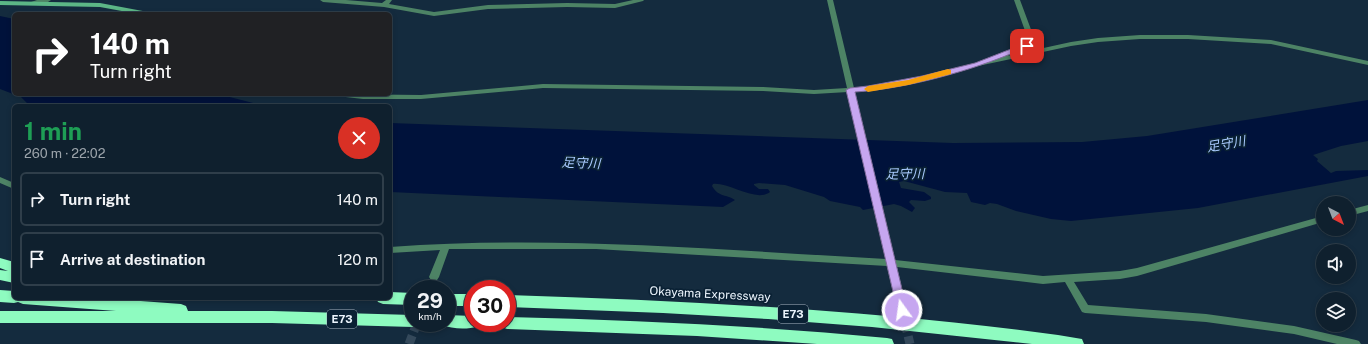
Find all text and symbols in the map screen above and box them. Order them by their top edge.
text: 140 m [90,27,170,60]
icon: right [24,28,76,80]
pin [1010,29,1044,63]
icon: arrive [1016,35,1038,57]
text: Turn right [90,61,172,82]
text: 1 min [24,117,82,145]
button: close [338,117,380,159]
water label: 足守川 [1205,133,1248,155]
text: 260 m · 22:02 [24,146,105,161]
water label: 足守川 [561,155,603,171]
water label: 足守川 [885,166,927,182]
icon: right [26,188,48,210]
text: Turn right [60,191,130,208]
text: 140 m [337,191,378,208]
north arrow [1316,196,1356,236]
map controls [1316,196,1356,332]
button: sound [1316,244,1356,284]
icon: arrive [26,248,48,270]
text: Arrive at destination [60,251,205,268]
text: 120 m [337,251,378,268]
speed limit sign: 30 [464,280,516,332]
street label: Okayama Expressway [649,284,772,304]
text: 29 [417,289,443,313]
position arrow [881,289,923,331]
button: layers [1316,292,1356,332]
road number: E73 [778,305,808,323]
road number: E73 [327,310,357,328]
text: km/h [418,310,442,322]

